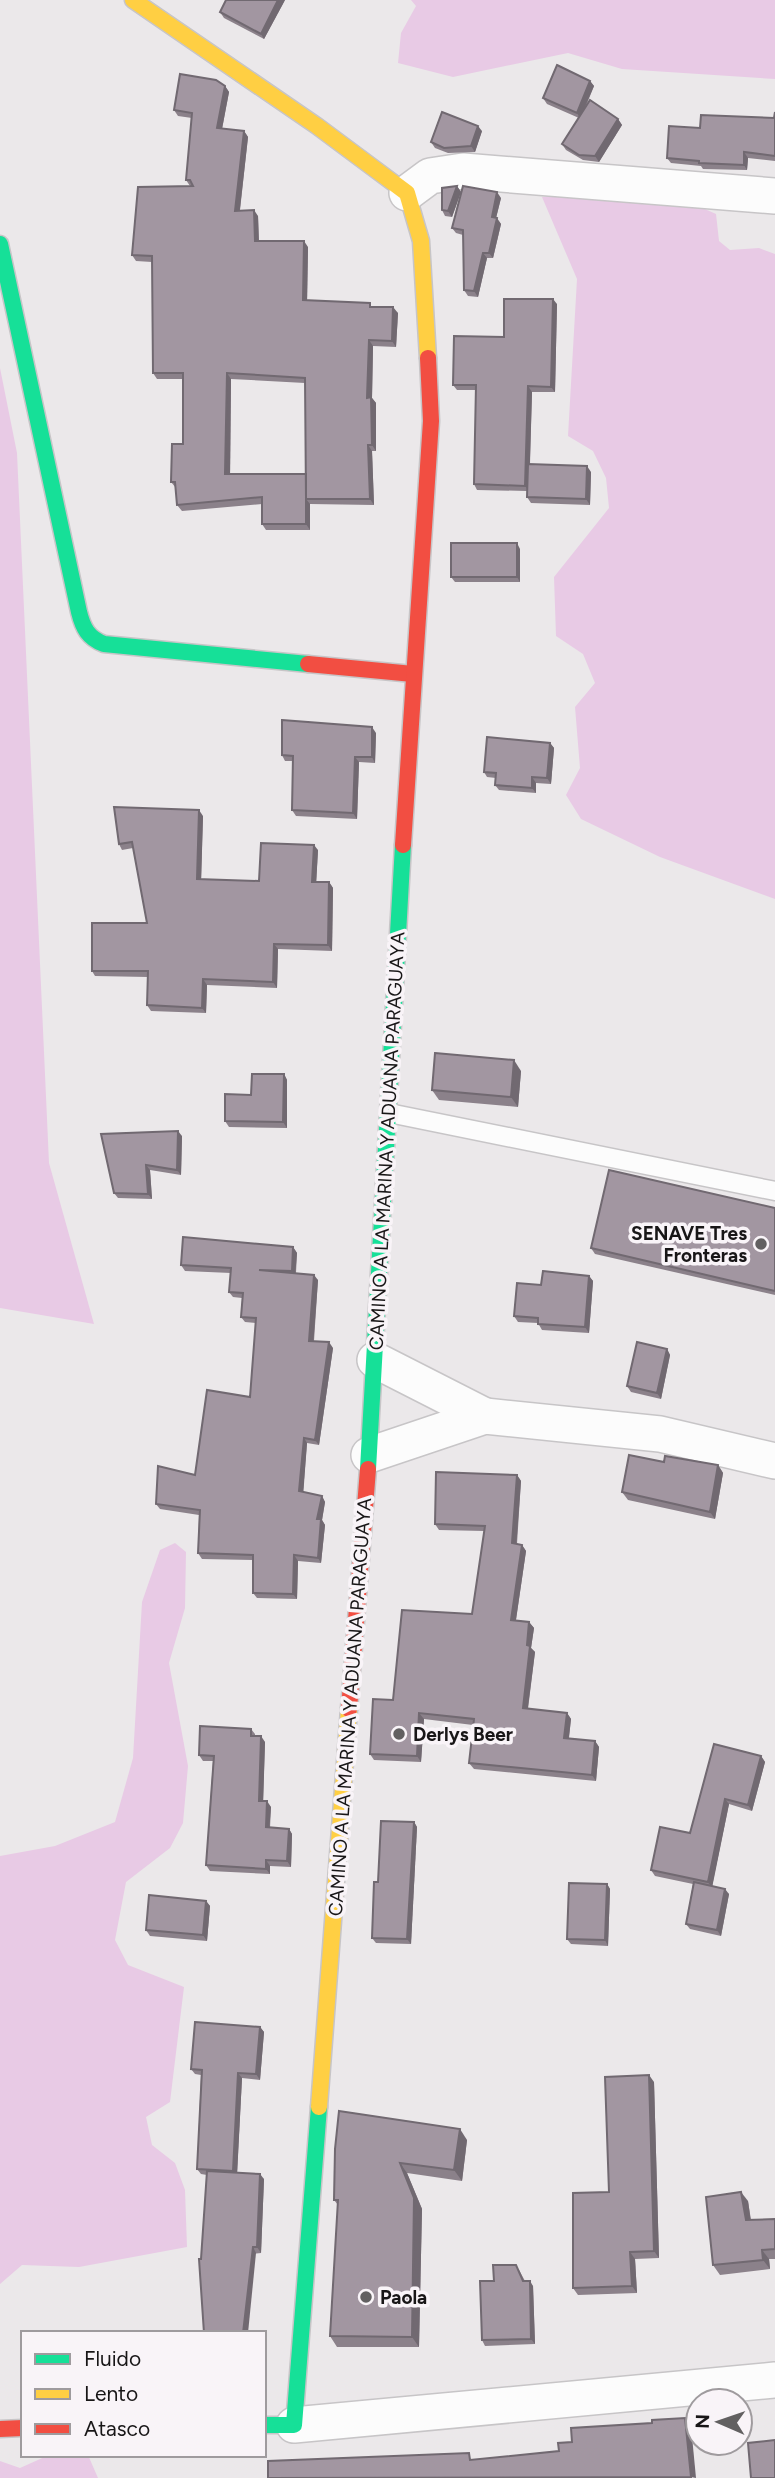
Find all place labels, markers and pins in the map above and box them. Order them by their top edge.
place label: SENAVE Tres Fronteras [631,1222,747,1267]
marker: SENAVE Tres Fronteras [753,1236,769,1252]
place label: Derlys Beer [413,1723,513,1746]
marker: Derlys Beer [391,1726,407,1742]
place label: Paola [380,2286,427,2309]
marker: Paola [358,2289,374,2305]

